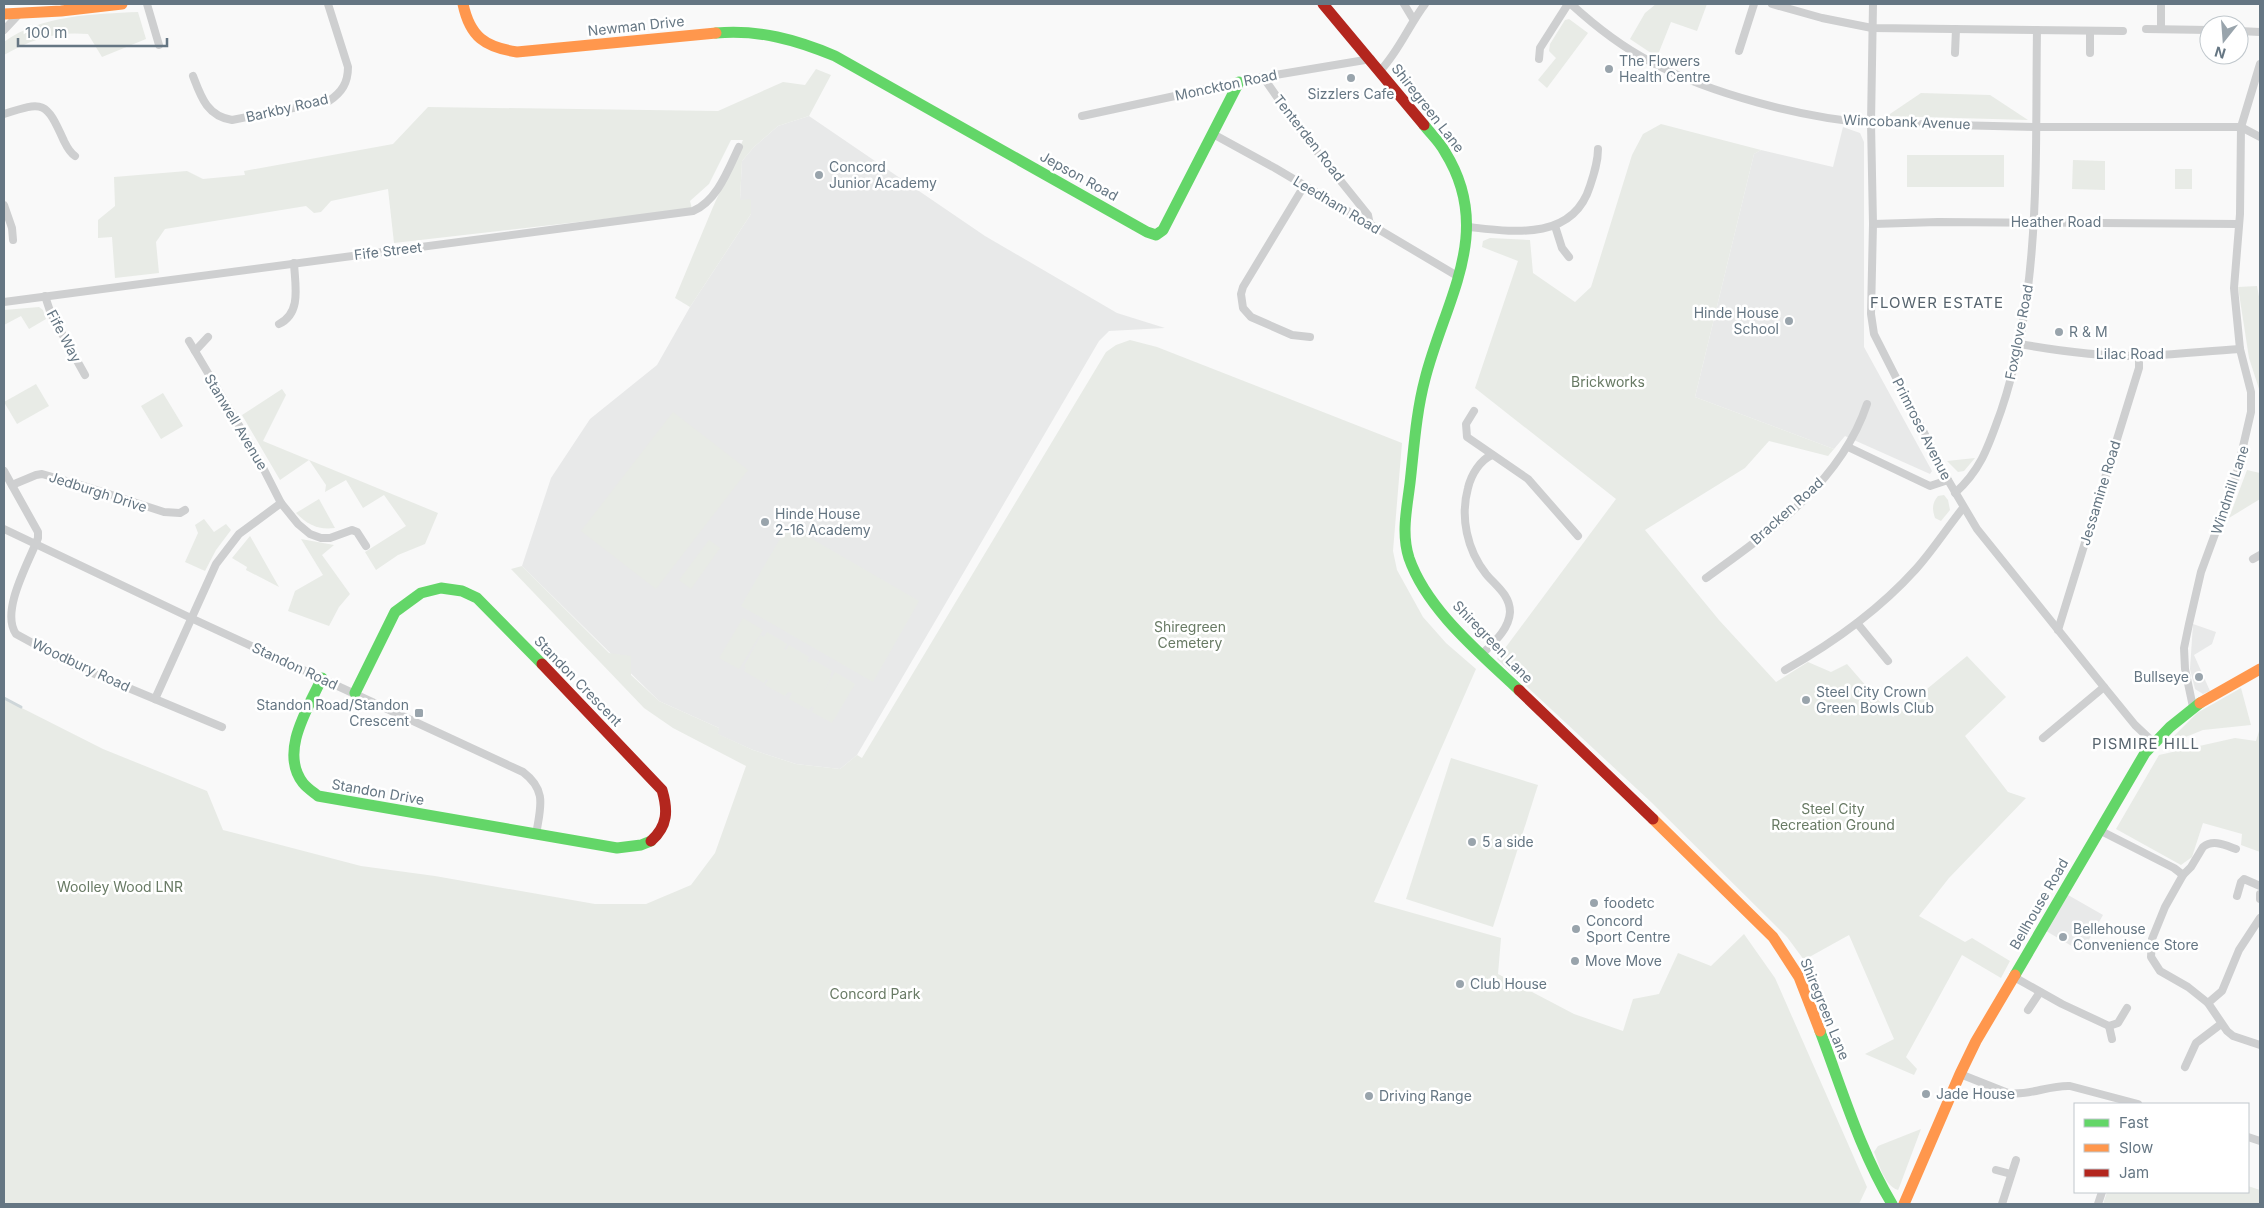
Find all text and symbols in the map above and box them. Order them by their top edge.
street label: Newman Drive [587,12,685,39]
scale bar [18,15,166,47]
north arrow [2199,15,2249,65]
text: 100 m [25,23,67,42]
text: N [2212,43,2228,63]
place label: The Flowers Health Centre [1619,52,1710,85]
street label: Shiregreen Lane [1388,60,1468,156]
marker: The Flowers Health Centre [1603,63,1615,75]
street label: Monckton Road [1173,65,1278,104]
marker: Sizzlers Cafe [1345,72,1357,84]
place label: Sizzlers Cafe [1307,85,1395,102]
street label: Barkby Road [244,90,330,125]
street label: Tenterden Road [1270,91,1348,184]
street label: Wincobank Avenue [1843,111,1971,132]
street label: Jepson Road [1037,147,1121,204]
place label: Concord Junior Academy [829,158,937,191]
marker: Concord Junior Academy [813,169,825,181]
street label: Leedham Road [1290,172,1384,237]
street label: Heather Road [2011,213,2101,230]
street label: Fife Street [353,238,423,263]
street label: Foxglove Road [2001,283,2036,381]
district label: FLOWER ESTATE [1870,293,2004,312]
place label: Hinde House School [1694,304,1779,337]
street label: Fife Way [44,307,85,365]
marker: Hinde House School [1783,315,1795,327]
place label: R & M [2069,323,2108,340]
marker: R & M [2053,326,2065,338]
street label: Lilac Road [2096,345,2164,362]
street label: Stanwell Avenue [201,371,272,473]
park label: Brickworks [1571,373,1645,390]
street label: Primrose Avenue [1889,375,1955,483]
street label: Jessamine Road [2076,438,2124,547]
street label: Windmill Lane [2207,443,2252,537]
street label: Jedburgh Drive [47,468,149,515]
street label: Bracken Road [1747,474,1826,548]
place label: Hinde House 2-16 Academy [775,505,871,538]
marker: Hinde House 2-16 Academy [759,516,771,528]
street label: Shiregreen Lane [1450,597,1537,686]
park label: Shiregreen Cemetery [1154,618,1226,651]
street label: Standon Crescent [531,632,626,730]
street label: Woodbury Road [29,634,133,695]
street label: Standon Road [250,638,341,693]
place label: Bullseye [2134,668,2189,685]
marker: Bullseye [2193,671,2205,683]
place label: Steel City Crown Green Bowls Club [1816,683,1934,716]
marker: Steel City Crown Green Bowls Club [1800,694,1812,706]
place label: Standon Road/Standon Crescent [256,696,409,729]
marker: Standon Road/Standon Crescent [413,707,425,719]
district label: PISMIRE HILL [2092,734,2200,753]
street label: Standon Drive [330,775,426,808]
park label: Steel City Recreation Ground [1771,800,1895,833]
place label: 5 a side [1482,833,1534,850]
marker: 5 a side [1466,836,1478,848]
street label: Bellhouse Road [2006,855,2072,952]
park label: Woolley Wood LNR [57,878,183,895]
place label: foodetc [1604,894,1655,911]
marker: foodetc [1588,897,1600,909]
place label: Concord Sport Centre [1586,912,1670,945]
place label: Bellehouse Convenience Store [2073,920,2199,953]
marker: Concord Sport Centre [1570,923,1582,935]
marker: Bellehouse Convenience Store [2057,931,2069,943]
place label: Move Move [1585,952,1662,969]
marker: Move Move [1569,955,1581,967]
street label: Shiregreen Lane [1797,955,1854,1062]
place label: Club House [1470,975,1547,992]
marker: Club House [1454,978,1466,990]
park label: Concord Park [830,985,921,1002]
place label: Jade House [1936,1085,2015,1102]
place label: Driving Range [1379,1087,1472,1104]
marker: Jade House [1920,1088,1932,1100]
marker: Driving Range [1363,1090,1375,1102]
legend [2074,1103,2249,1193]
text: Fast [2119,1113,2149,1132]
text: Slow [2119,1138,2153,1157]
text: Jam [2119,1163,2149,1182]

